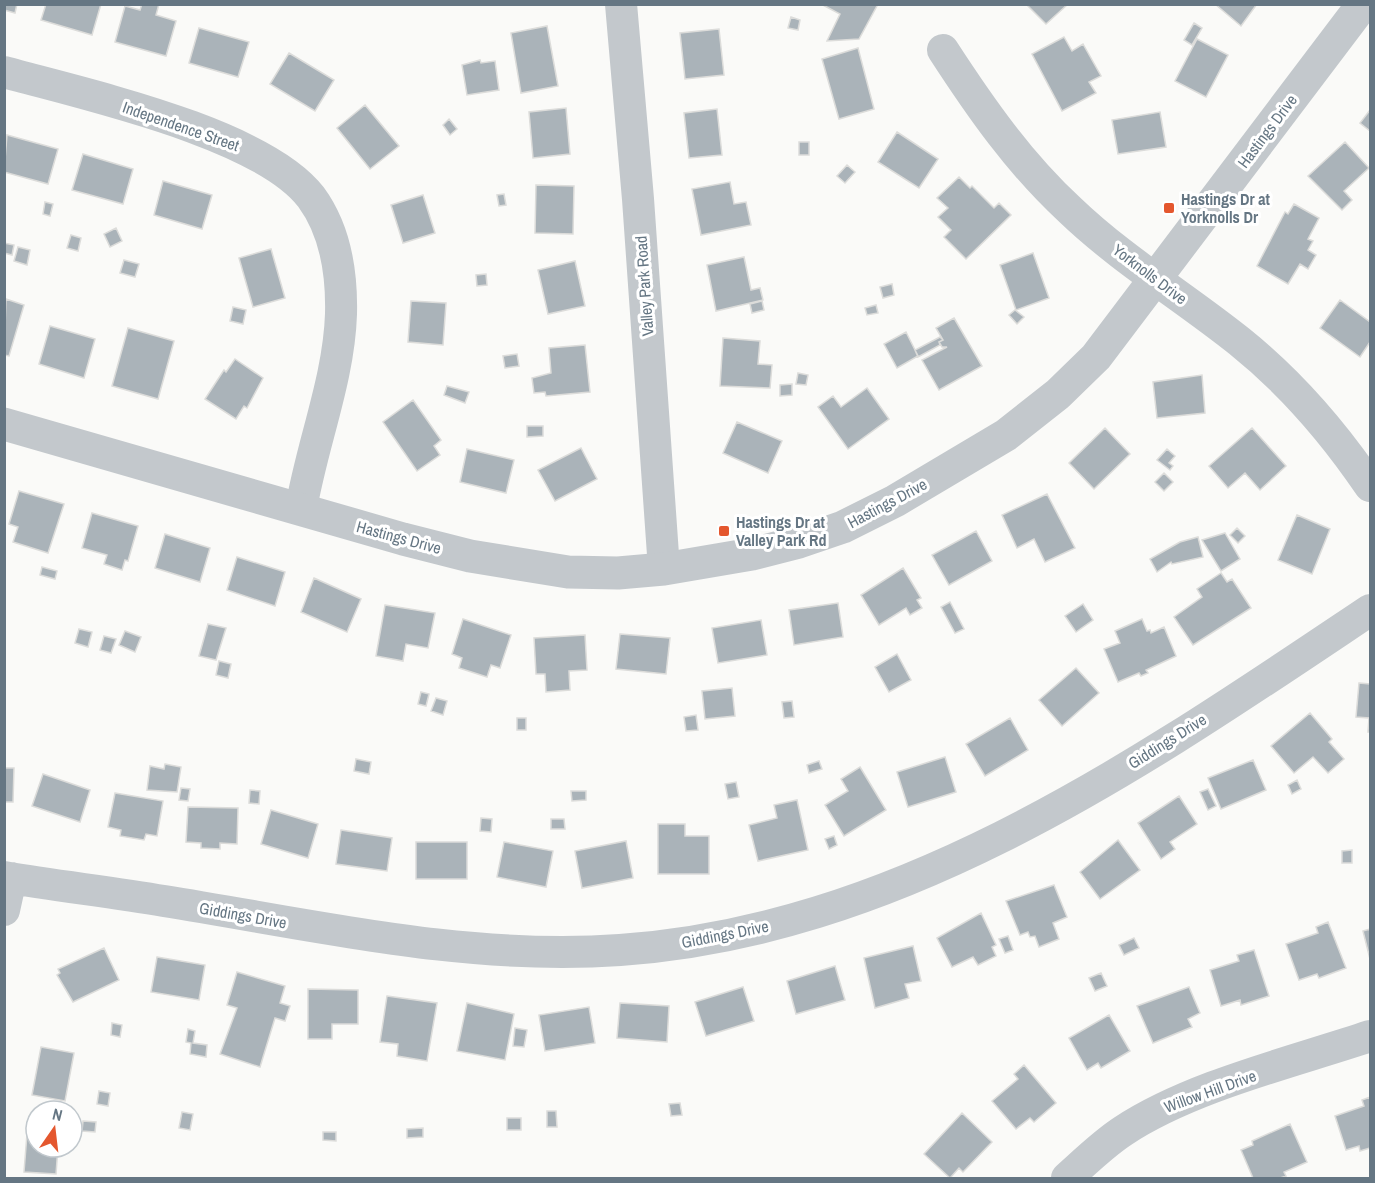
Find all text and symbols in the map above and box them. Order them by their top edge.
street label: Hastings Drive [1232,90,1302,172]
street label: Independence Street [120,96,243,156]
place label: Hastings Dr at Yorknolls Dr [1181,188,1271,228]
marker: Hastings Dr at Yorknolls Dr [1162,201,1176,215]
street label: Valley Park Road [630,235,658,337]
street label: Yorknolls Drive [1108,239,1192,309]
street label: Hastings Drive [844,473,930,533]
place label: Hastings Dr at Valley Park Rd [736,511,826,551]
street label: Hastings Drive [354,515,444,559]
marker: Hastings Dr at Valley Park Rd [717,524,731,538]
street label: Giddings Drive [1124,708,1210,774]
street label: Giddings Drive [198,897,288,933]
street label: Giddings Drive [680,915,770,953]
street label: Willow Hill Drive [1161,1064,1259,1118]
north arrow [24,1099,84,1159]
text: N [50,1103,65,1126]

